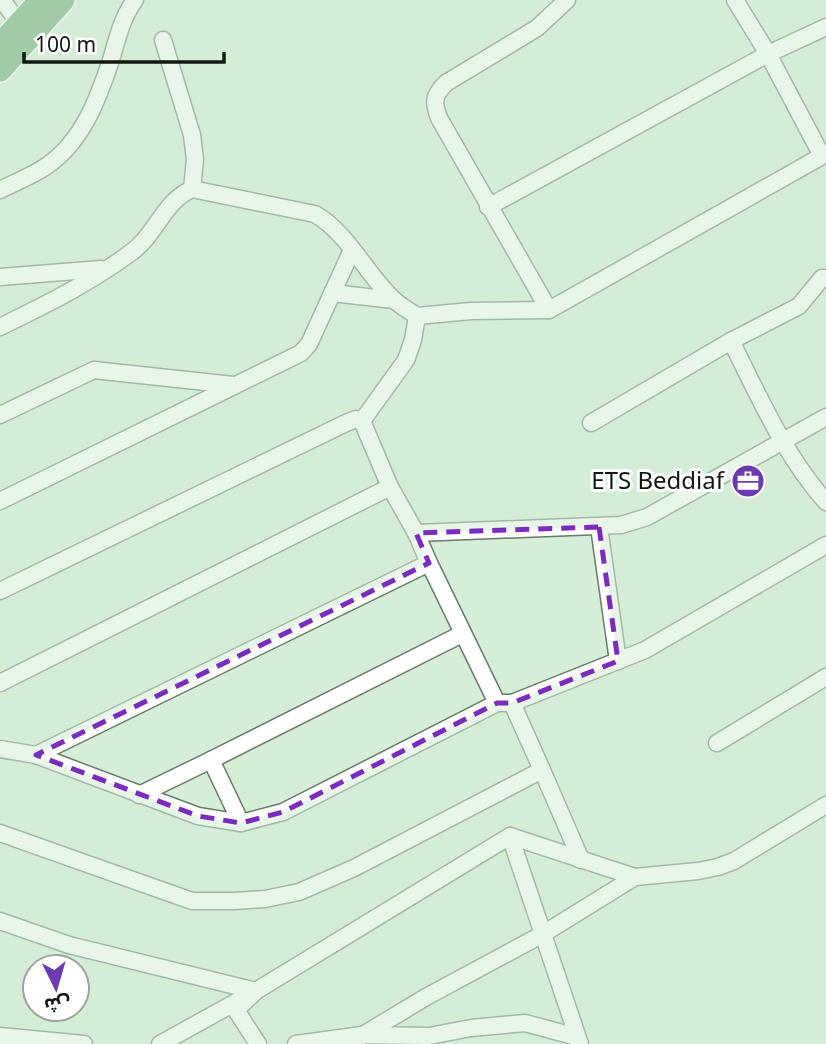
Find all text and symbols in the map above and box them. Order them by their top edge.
scale bar [24,21,224,65]
text: 100 m [35,30,96,58]
office icon: ETS Beddiaf [729,462,767,500]
place label: ETS Beddiaf [591,463,726,496]
north arrow [21,953,91,1023]
text: ش [43,991,72,1019]

